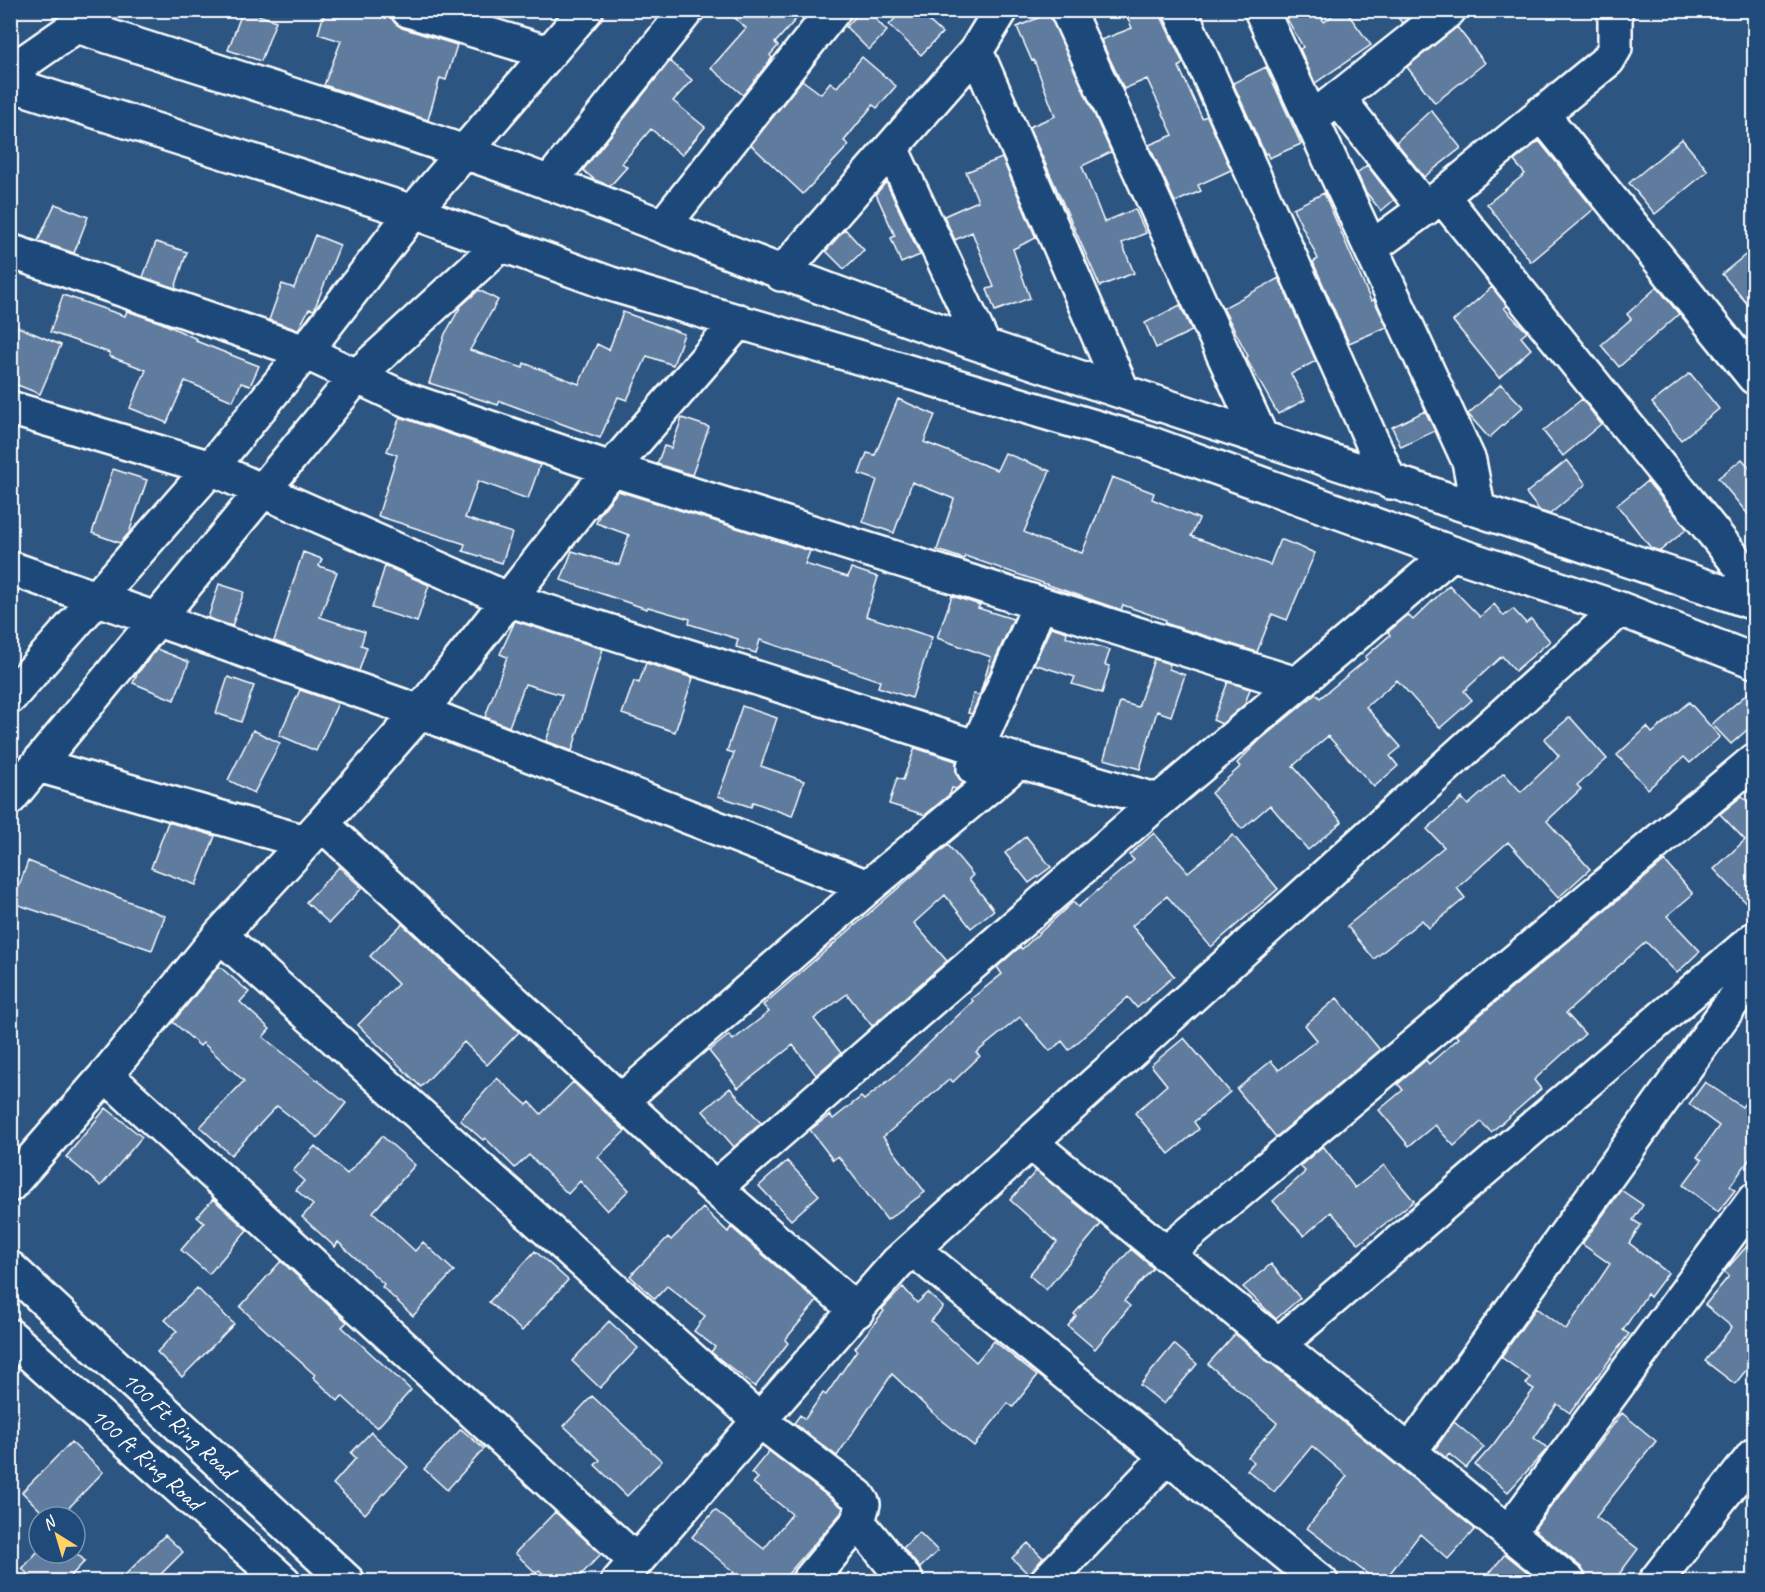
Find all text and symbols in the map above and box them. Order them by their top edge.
street label: 100 Ft Ring Road [116,1365,245,1488]
street label: 100 ft Ring Road [85,1401,212,1519]
north arrow [27,1505,87,1565]
text: N [39,1511,61,1535]

